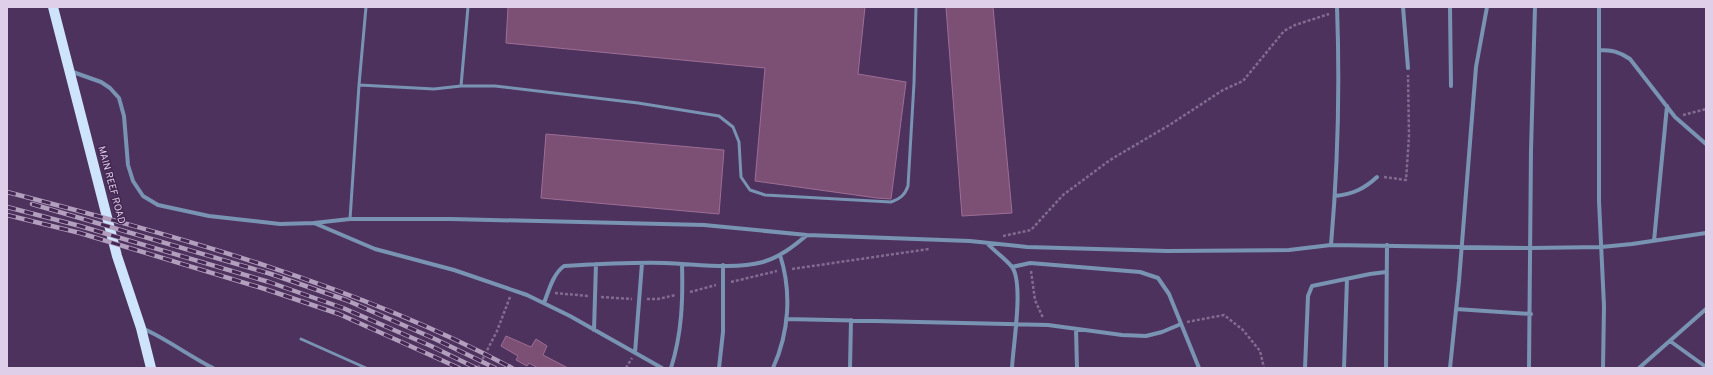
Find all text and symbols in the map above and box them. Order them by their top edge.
street label: MAIN REEF ROAD [94,145,128,226]

